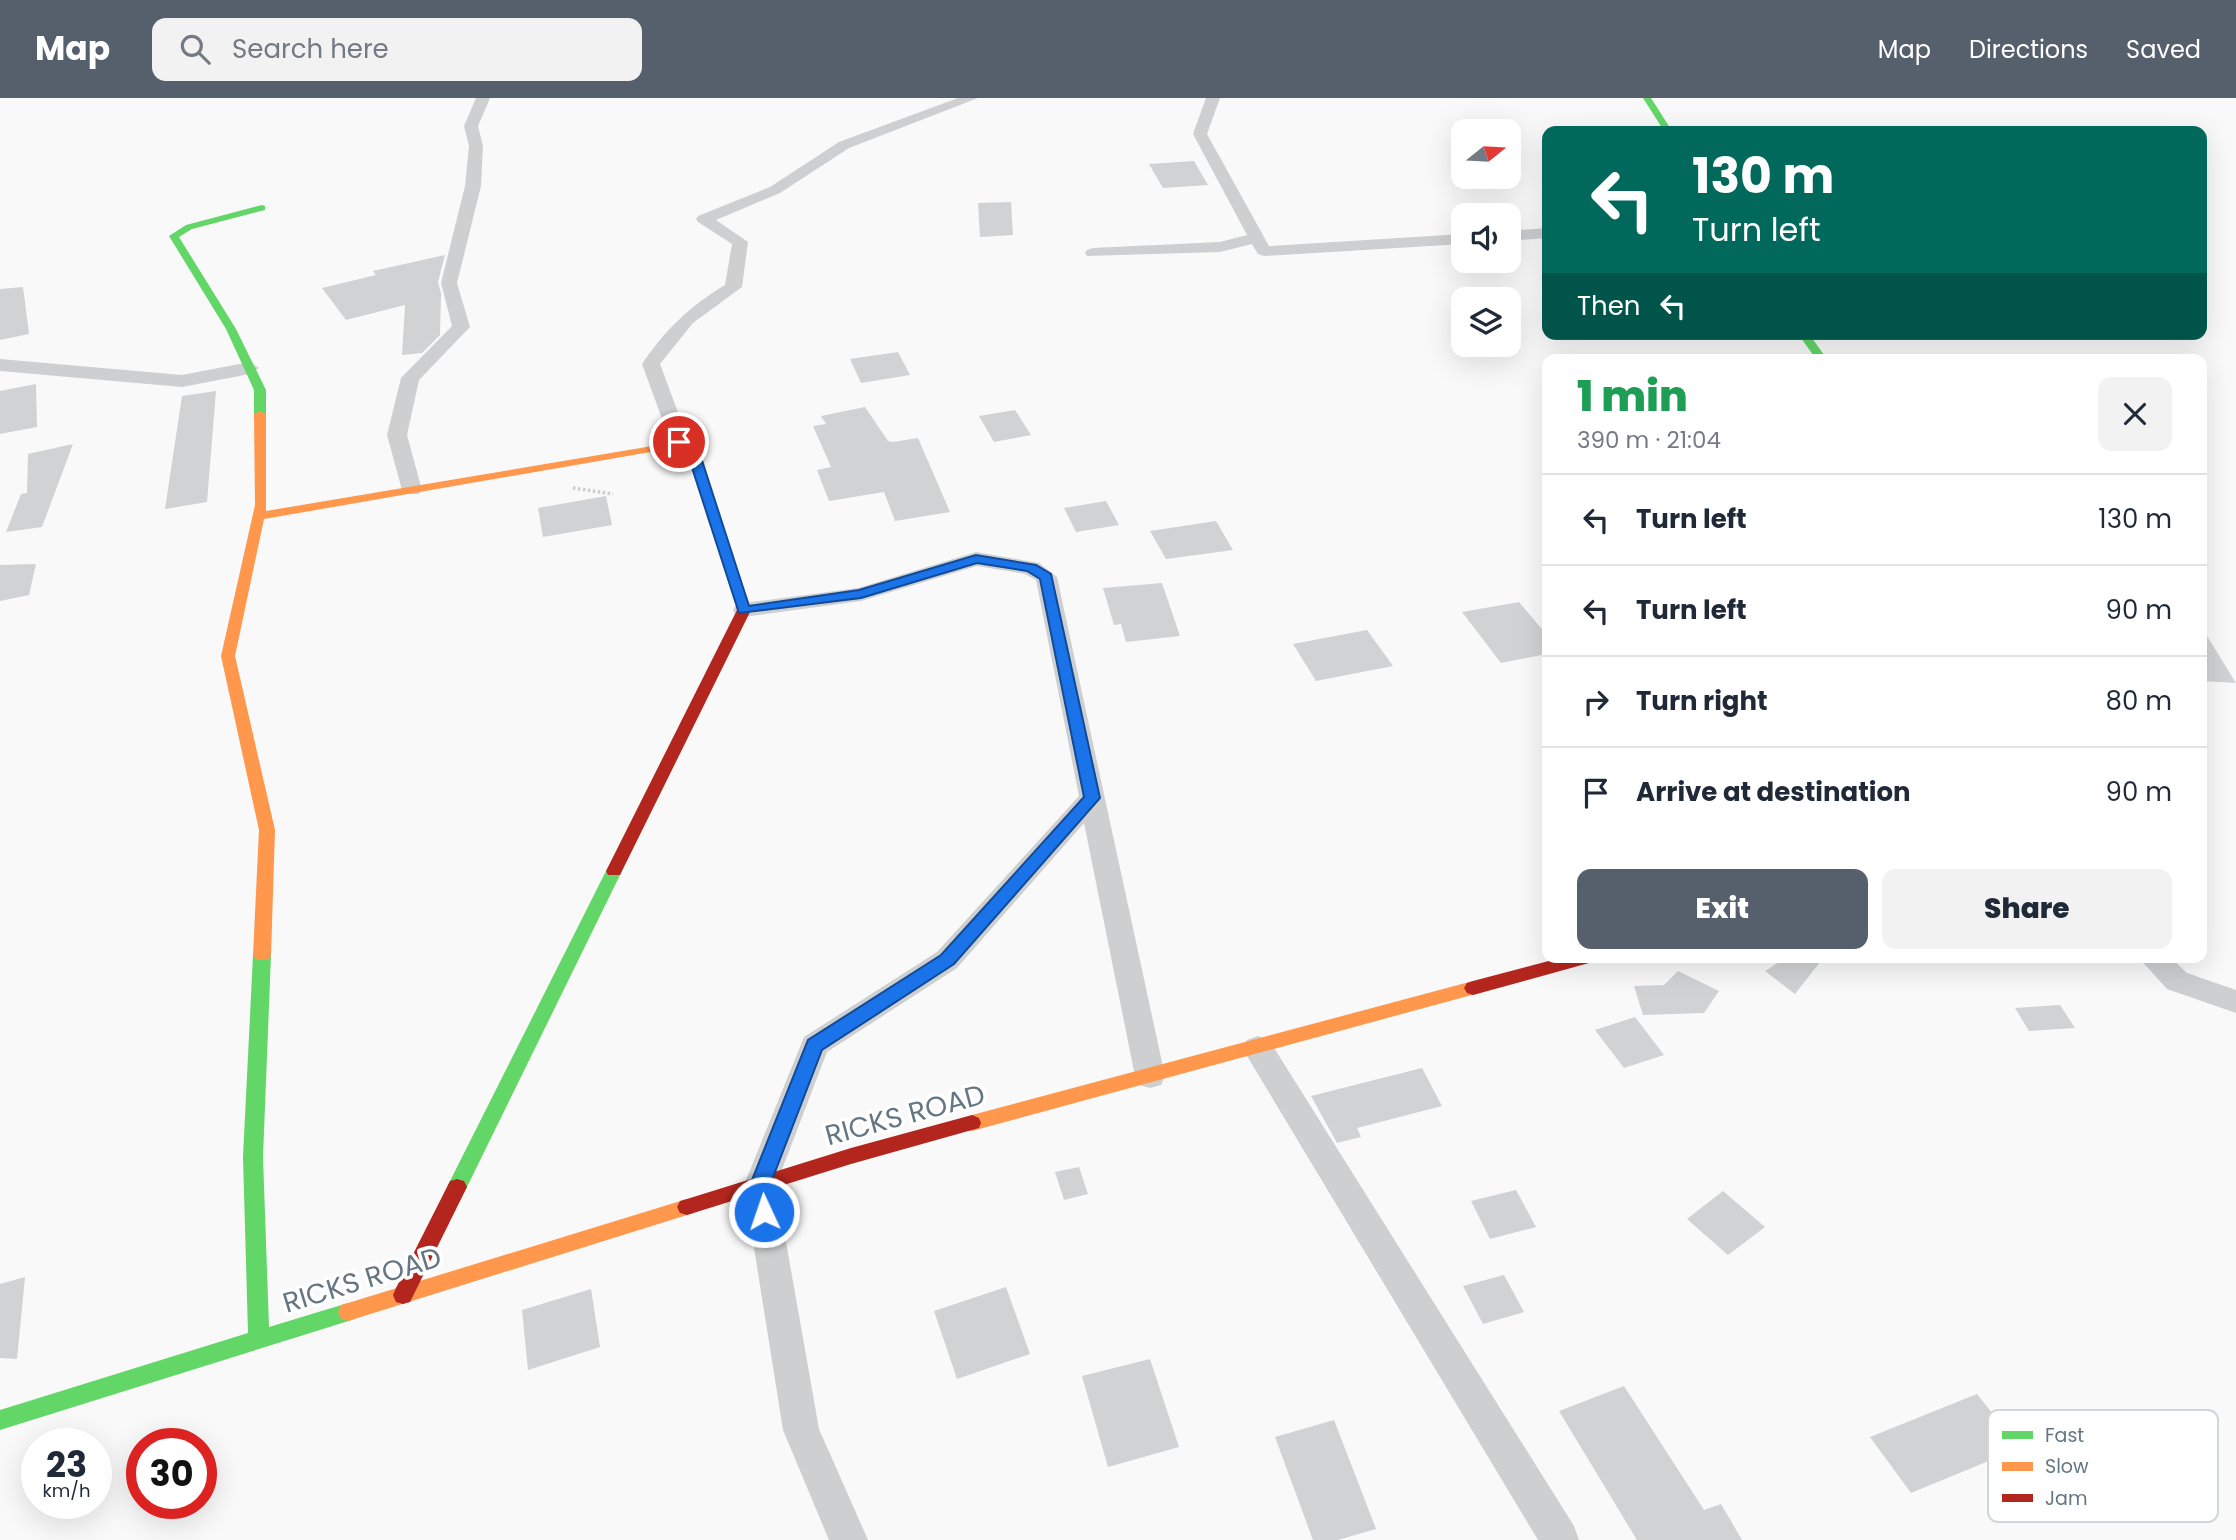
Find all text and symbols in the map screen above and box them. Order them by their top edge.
search box [152,18,642,81]
text: Map [35,25,110,72]
icon: search [176,30,214,68]
text: Search here [232,31,389,67]
text: Map [1878,33,1931,66]
text: Directions [1969,33,2088,66]
text: Saved [2126,33,2201,66]
north arrow [1451,119,1521,189]
map controls [1451,119,1521,357]
text: 130 m [1692,142,1834,210]
icon: left [1577,154,1668,245]
button: sound [1451,203,1521,273]
text: Turn left [1692,207,1821,252]
button: layers [1451,287,1521,357]
icon: left [1654,287,1692,325]
text: Then [1577,288,1640,324]
text: 1 min [1577,367,1688,426]
button: close [2098,377,2172,451]
pin [649,412,709,472]
icon: arrive [660,423,698,461]
text: 390 m · 21:04 [1577,424,1721,456]
icon: left [1577,501,1615,539]
text: Turn left [1636,501,1747,537]
text: 130 m [2098,501,2172,537]
icon: left [1577,592,1615,630]
text: Turn left [1636,592,1747,628]
text: 90 m [2106,592,2172,628]
icon: right [1577,683,1615,721]
text: Turn right [1636,683,1768,719]
text: 80 m [2106,683,2172,719]
icon: arrive [1577,774,1615,812]
text: Arrive at destination [1636,774,1911,810]
text: 90 m [2106,774,2172,810]
button: Exit [1577,869,1868,949]
button: Share [1882,869,2172,949]
street label: RICKS ROAD [821,1075,989,1155]
position arrow [727,1175,801,1249]
street label: RICKS ROAD [278,1237,446,1323]
legend [1988,1410,2218,1522]
text: Fast [2045,1422,2084,1449]
speed limit sign: 30 [126,1428,217,1519]
text: 23 [46,1440,87,1489]
text: Slow [2045,1453,2089,1480]
text: km/h [43,1478,90,1503]
text: Jam [2045,1485,2087,1512]

